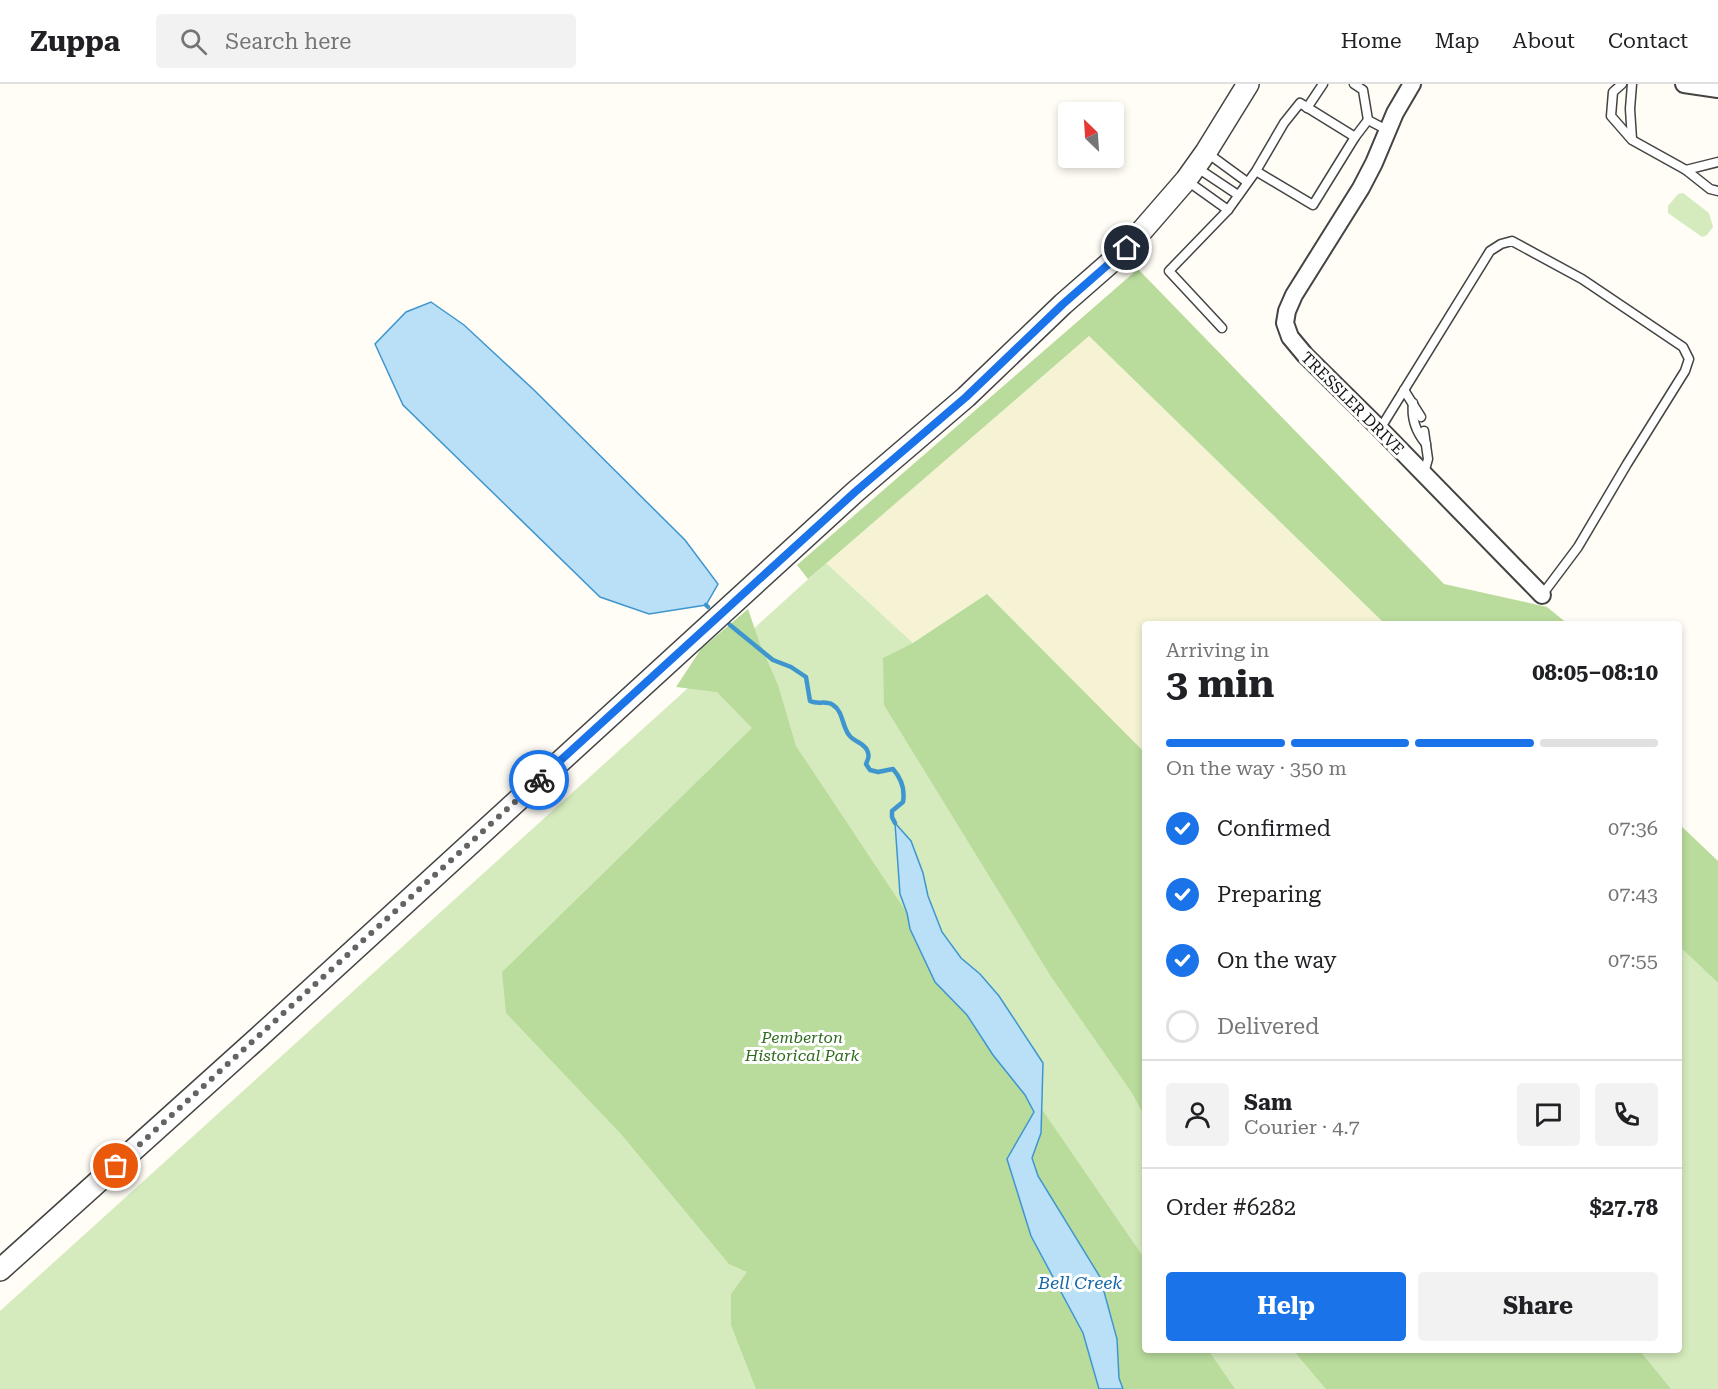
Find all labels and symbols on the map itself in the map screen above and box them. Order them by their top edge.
north arrow [1058,102,1124,168]
pin [1101,222,1152,273]
street label: TRESSLER DRIVE [1297,348,1408,459]
courier [509,750,569,810]
park label: Pemberton Historical Park [744,1028,859,1065]
pin [90,1140,141,1191]
water label: Bell Creek [1037,1272,1122,1293]

